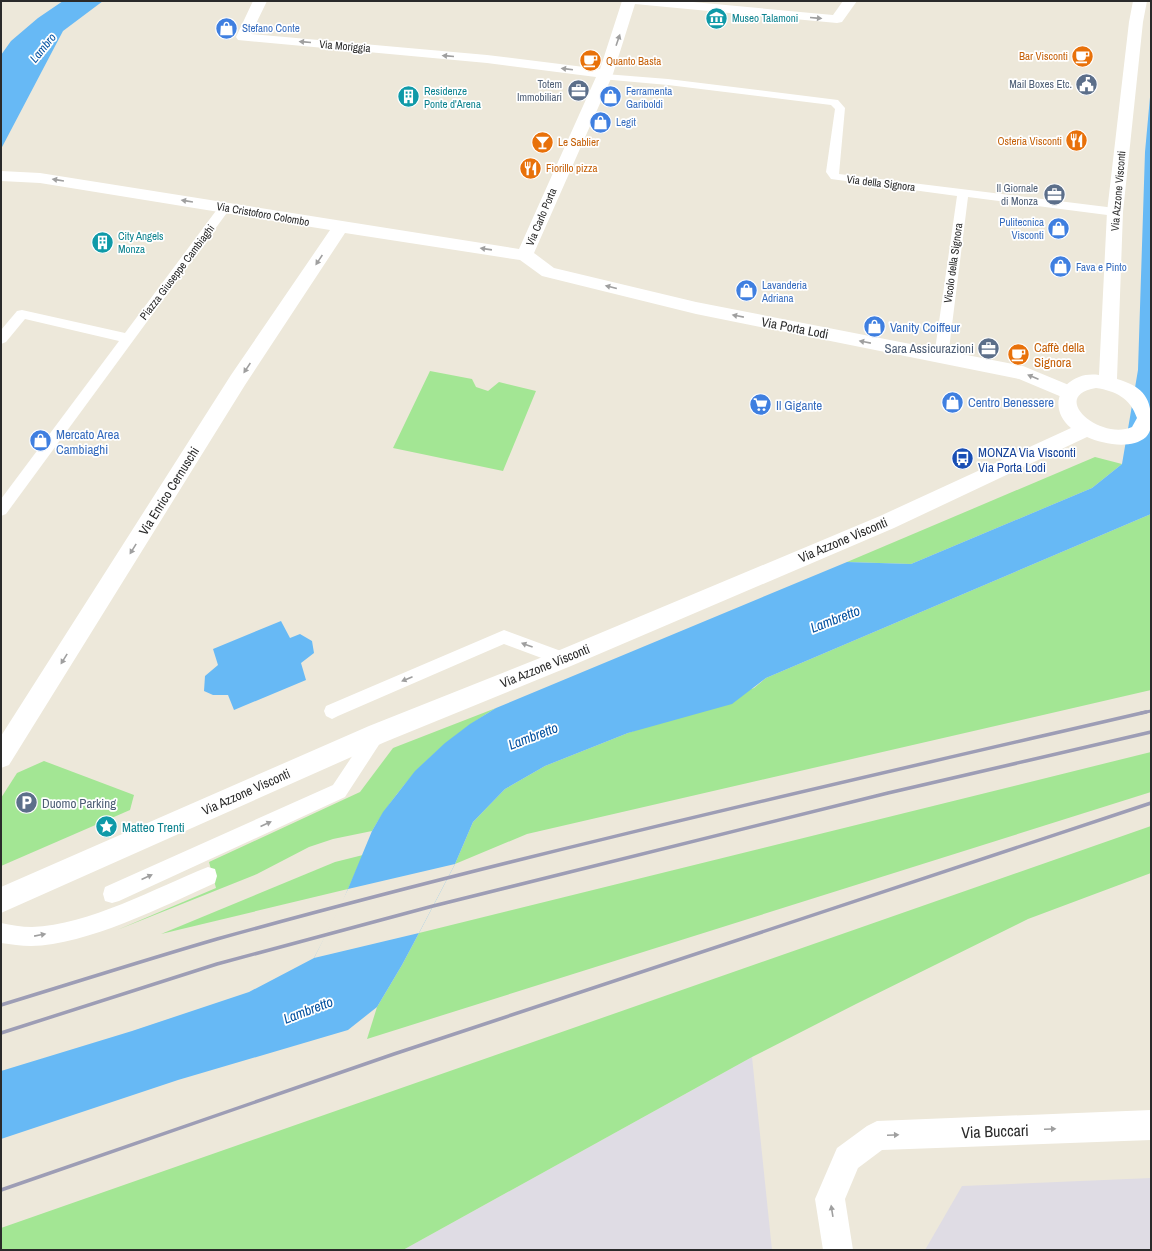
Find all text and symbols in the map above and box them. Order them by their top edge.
museum icon: Museo Talamoni [703,5,729,31]
place label: Museo Talamoni [732,11,798,25]
shop icon: Stefano Conte [214,15,240,41]
one-way arrow [810,15,822,21]
place label: Stefano Conte [242,21,300,35]
water label: Lambro [26,30,60,66]
one-way arrow [616,33,622,45]
street label: Via Moriggia [319,37,371,55]
one-way arrow [299,39,311,45]
cafe icon: Bar Visconti [1070,43,1096,69]
cafe icon: Quanto Basta [577,48,603,74]
place label: Bar Visconti [1019,49,1068,63]
one-way arrow [442,52,454,59]
place label: Quanto Basta [606,54,661,68]
one-way arrow [561,66,573,72]
public building icon: Mail Boxes Etc. [1074,71,1100,97]
place label: Totem Immobiliari [517,77,562,104]
office icon: Totem Immobiliari [565,77,591,103]
place label: Mail Boxes Etc. [1009,77,1072,91]
building icon: Residenze Ponte d'Arena [395,84,421,110]
place label: Residenze Ponte d'Arena [424,84,481,111]
shop icon: Ferramenta Gariboldi [598,84,624,110]
place label: Ferramenta Gariboldi [626,84,672,111]
shop icon: Legit [587,109,613,135]
place label: Legit [616,115,637,129]
restaurant icon: Osteria Visconti [1064,128,1090,154]
bar icon: Le Sablier [529,129,555,155]
place label: Osteria Visconti [997,134,1062,148]
place label: Le Sablier [558,135,599,149]
street label: Via Azzone Visconti [1108,150,1128,232]
restaurant icon: Fiorillo pizza [517,155,543,181]
place label: Fiorillo pizza [546,161,598,175]
street label: Via della Signora [846,172,916,194]
one-way arrow [52,177,64,183]
place label: Il Giornale di Monza [996,181,1038,208]
office icon: Il Giornale di Monza [1041,181,1067,207]
street label: Via Carlo Porta [523,186,559,248]
one-way arrow [181,198,193,204]
street label: Via Cristoforo Colombo [215,199,311,229]
place label: Pulitecnica Visconti [999,215,1044,242]
shop icon: Pulitecnica Visconti [1046,215,1072,241]
street label: Piazza Giuseppe Cambiaghi [137,222,217,322]
street label: Vicolo della Signora [940,222,966,304]
building icon: City Angels Monza [89,229,115,255]
place label: City Angels Monza [118,229,164,256]
one-way arrow [480,246,492,252]
one-way arrow [315,254,323,265]
shop icon: Fava e Pinto [1047,254,1073,280]
place label: Fava e Pinto [1076,260,1127,274]
shop icon: Lavanderia Adriana [733,278,759,304]
place label: Lavanderia Adriana [761,278,807,305]
one-way arrow [605,284,617,290]
one-way arrow [732,313,744,319]
street label: Via Porta Lodi [760,313,830,343]
shop icon: Vanity Coiffeur [861,314,887,340]
place label: Vanity Coiffeur [890,319,961,336]
office icon: Sara Assicurazioni [976,335,1002,361]
one-way arrow [859,338,871,344]
place label: Caffè della Signora [1034,339,1085,371]
place label: Sara Assicurazioni [885,340,974,357]
cafe icon: Caffè della Signora [1006,341,1032,367]
one-way arrow [243,362,251,373]
one-way arrow [1027,374,1039,380]
shop icon: Centro Benessere [939,389,965,415]
supermarket icon: Il Gigante [747,392,773,418]
place label: Centro Benessere [968,394,1054,411]
place label: Il Gigante [776,397,822,414]
place label: Mercato Area Cambiaghi [56,426,119,458]
shop icon: Mercato Area Cambiaghi [28,428,54,454]
street label: Via Enrico Cernuschi [135,444,203,538]
place label: MONZA Via Visconti Via Porta Lodi [978,444,1076,476]
bus stop icon: MONZA Via Visconti Via Porta Lodi [949,446,975,472]
street label: Via Azzone Visconti [796,514,890,566]
one-way arrow [129,544,137,554]
water label: Lambretto [808,601,862,637]
street label: Via Azzone Visconti [498,640,592,692]
one-way arrow [520,642,532,648]
one-way arrow [60,653,67,665]
one-way arrow [401,676,413,682]
water label: Lambretto [506,718,560,754]
street label: Via Azzone Visconti [199,765,293,819]
parking icon: Duomo Parking [14,790,40,816]
place label: Duomo Parking [42,795,116,812]
place icon: Matteo Trenti [94,814,120,840]
place label: Matteo Trenti [122,819,185,836]
one-way arrow [260,821,271,827]
one-way arrow [142,874,154,880]
one-way arrow [34,932,46,938]
water label: Lambretto [281,992,335,1028]
street label: Via Buccari [961,1119,1029,1143]
one-way arrow [1044,1126,1057,1132]
one-way arrow [887,1132,900,1138]
one-way arrow [829,1205,835,1218]

